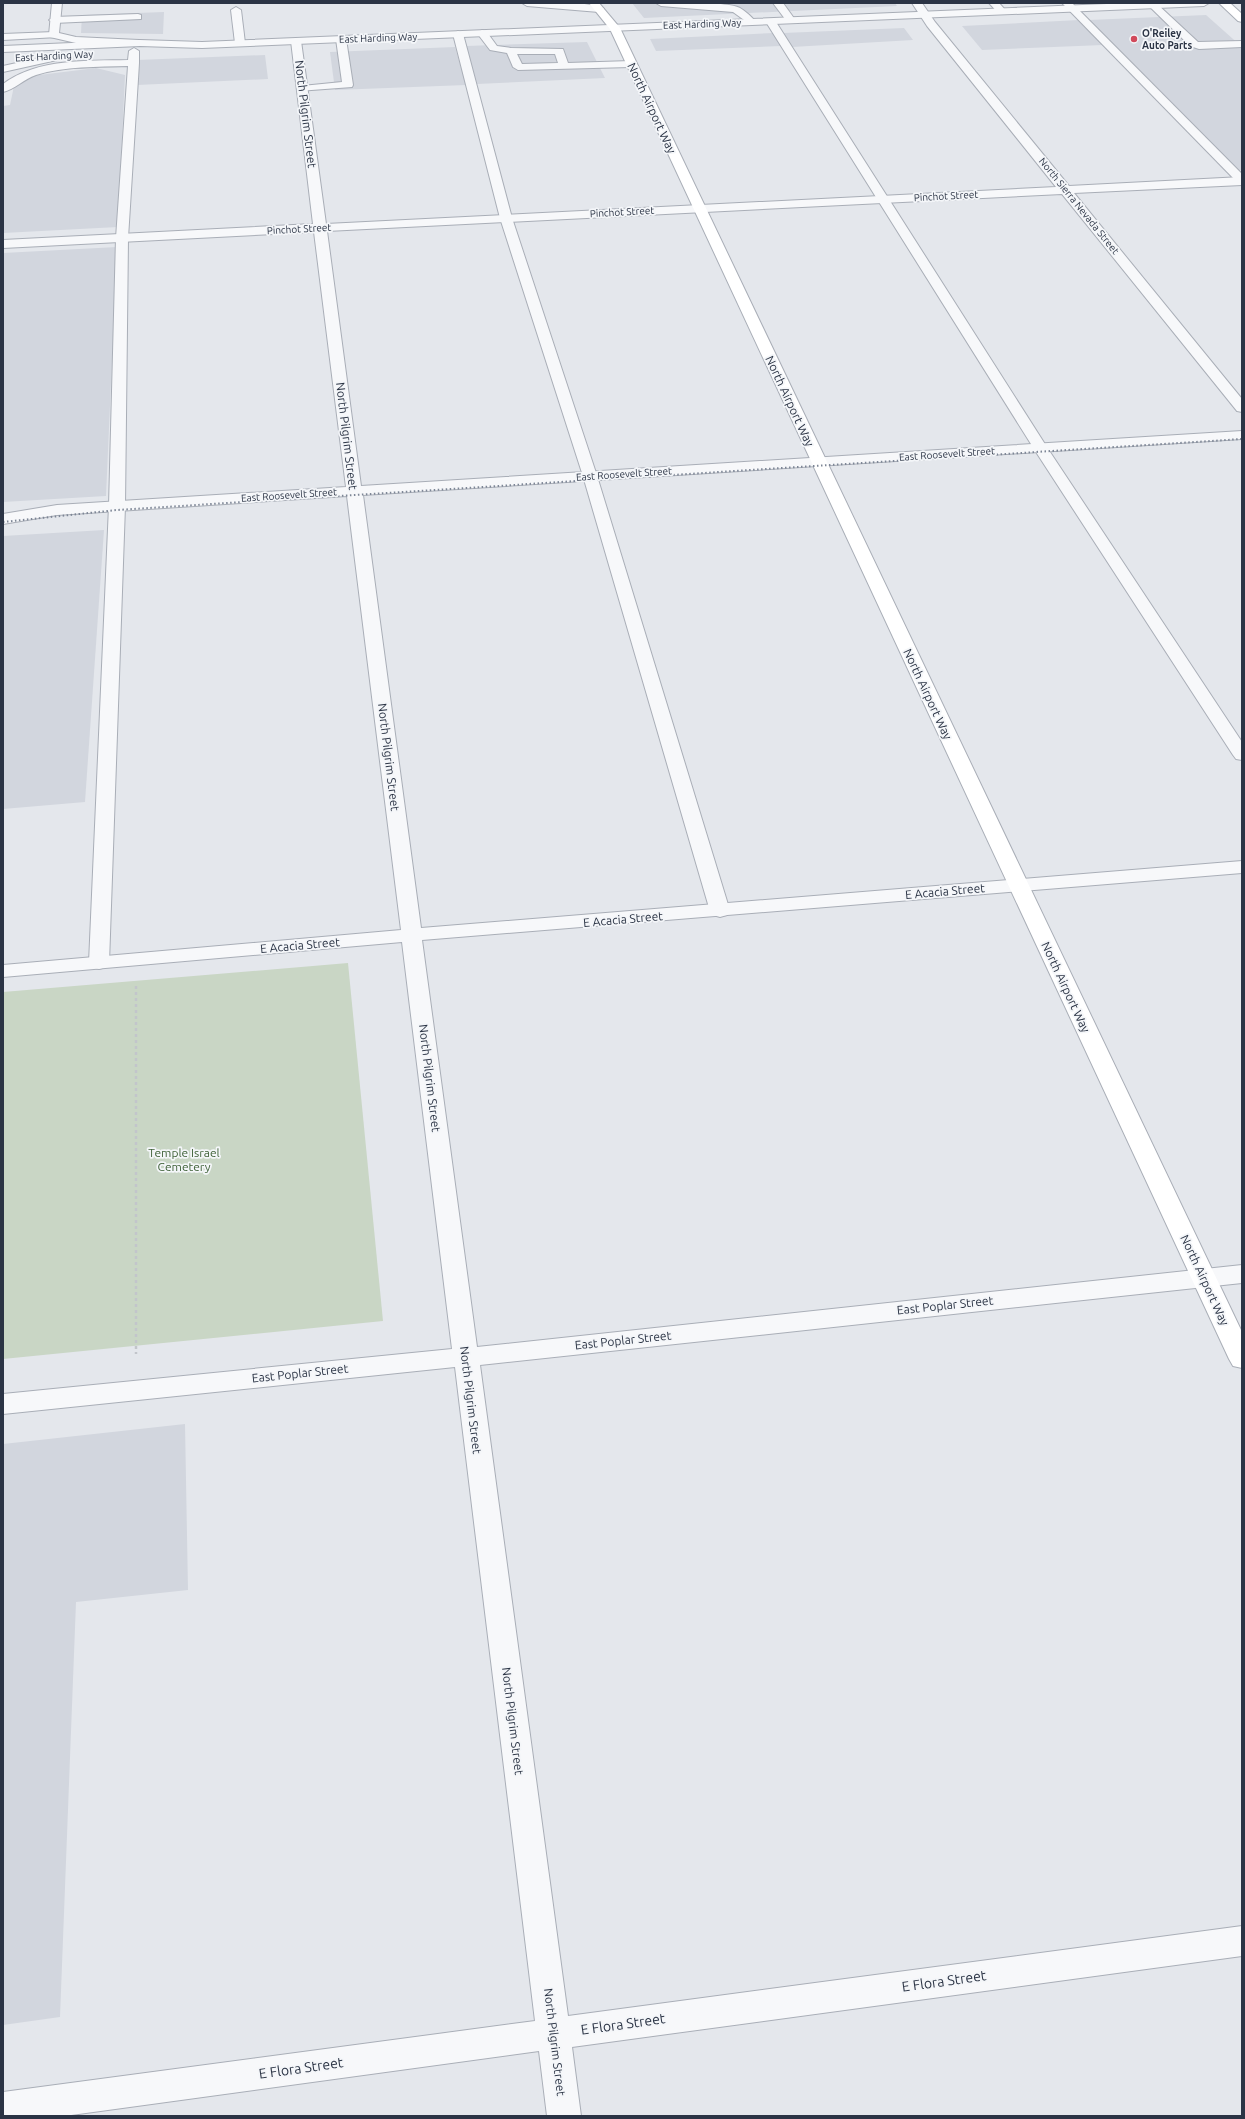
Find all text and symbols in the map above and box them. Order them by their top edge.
street label: East Harding Way [663,17,741,31]
place label: O'Reiley Auto Parts [1142,28,1192,51]
street label: East Harding Way [339,31,417,45]
marker: O'Reiley Auto Parts [1129,34,1139,44]
street label: East Harding Way [15,48,94,64]
street label: North Pilgrim Street [293,59,319,169]
street label: North Airport Way [625,61,679,156]
street label: North Sierra Nevada Street [1037,156,1121,256]
street label: Pinchot Street [914,189,979,203]
street label: Pinchot Street [590,205,655,219]
street label: Pinchot Street [267,222,332,236]
street label: North Airport Way [763,354,817,449]
street label: North Pilgrim Street [334,381,360,491]
street label: East Roosevelt Street [899,445,995,463]
street label: East Roosevelt Street [576,465,672,483]
street label: East Roosevelt Street [241,486,337,504]
street label: North Airport Way [901,647,955,742]
street label: North Pilgrim Street [376,702,402,812]
street label: E Acacia Street [905,881,986,901]
street label: E Acacia Street [583,909,664,929]
street label: E Acacia Street [260,935,341,955]
street label: North Airport Way [1039,940,1093,1035]
street label: North Pilgrim Street [417,1023,443,1133]
park label: Temple Israel Cemetery [148,1146,220,1173]
street label: North Airport Way [1178,1233,1232,1328]
street label: East Poplar Street [896,1293,994,1317]
street label: East Poplar Street [574,1328,672,1352]
street label: North Pilgrim Street [458,1345,484,1455]
street label: East Poplar Street [251,1361,349,1385]
street label: North Pilgrim Street [500,1666,526,1776]
street label: E Flora Street [901,1967,988,1995]
street label: North Pilgrim Street [542,1987,568,2097]
street label: E Flora Street [580,2010,667,2038]
street label: E Flora Street [258,2054,345,2082]

